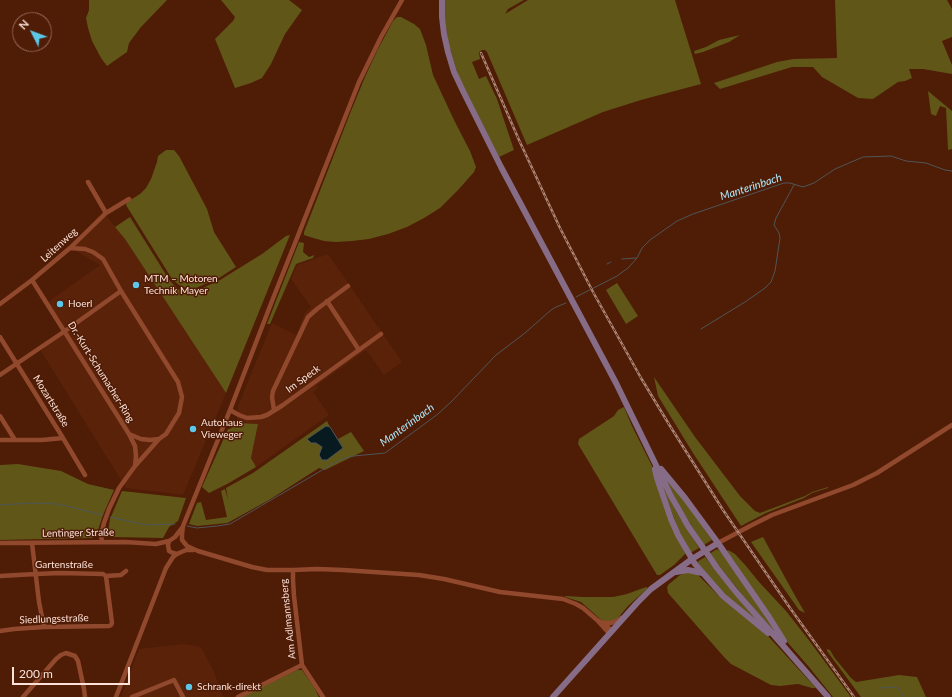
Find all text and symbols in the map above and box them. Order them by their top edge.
north arrow [12,12,52,52]
text: N [16,17,31,32]
water label: Manterinbach [718,171,784,203]
street label: Leitenweg [38,225,80,265]
place label: MTM – Motoren Technik Mayer [144,273,218,296]
marker: MTM – Motoren Technik Mayer [131,280,141,290]
place label: Hoerl [68,298,92,310]
marker: Hoerl [55,299,65,309]
street label: Dr.-Kurt-Schumacher-Ring [65,319,137,425]
street label: Im Speck [283,363,323,395]
street label: Mozartstraße [30,373,72,429]
water label: Manterinbach [377,401,437,449]
place label: Autohaus Vieweger [201,417,243,440]
marker: Autohaus Vieweger [188,424,198,434]
street label: Lentinger Straße [42,526,114,540]
street label: Gartenstraße [35,559,93,571]
street label: Am Adlmannsberg [278,578,298,660]
street label: Siedlungsstraße [19,612,89,626]
scale bar [14,659,132,685]
text: 200 m [19,666,53,681]
place label: Schrank-direkt [197,681,261,693]
marker: Schrank-direkt [184,682,194,692]

